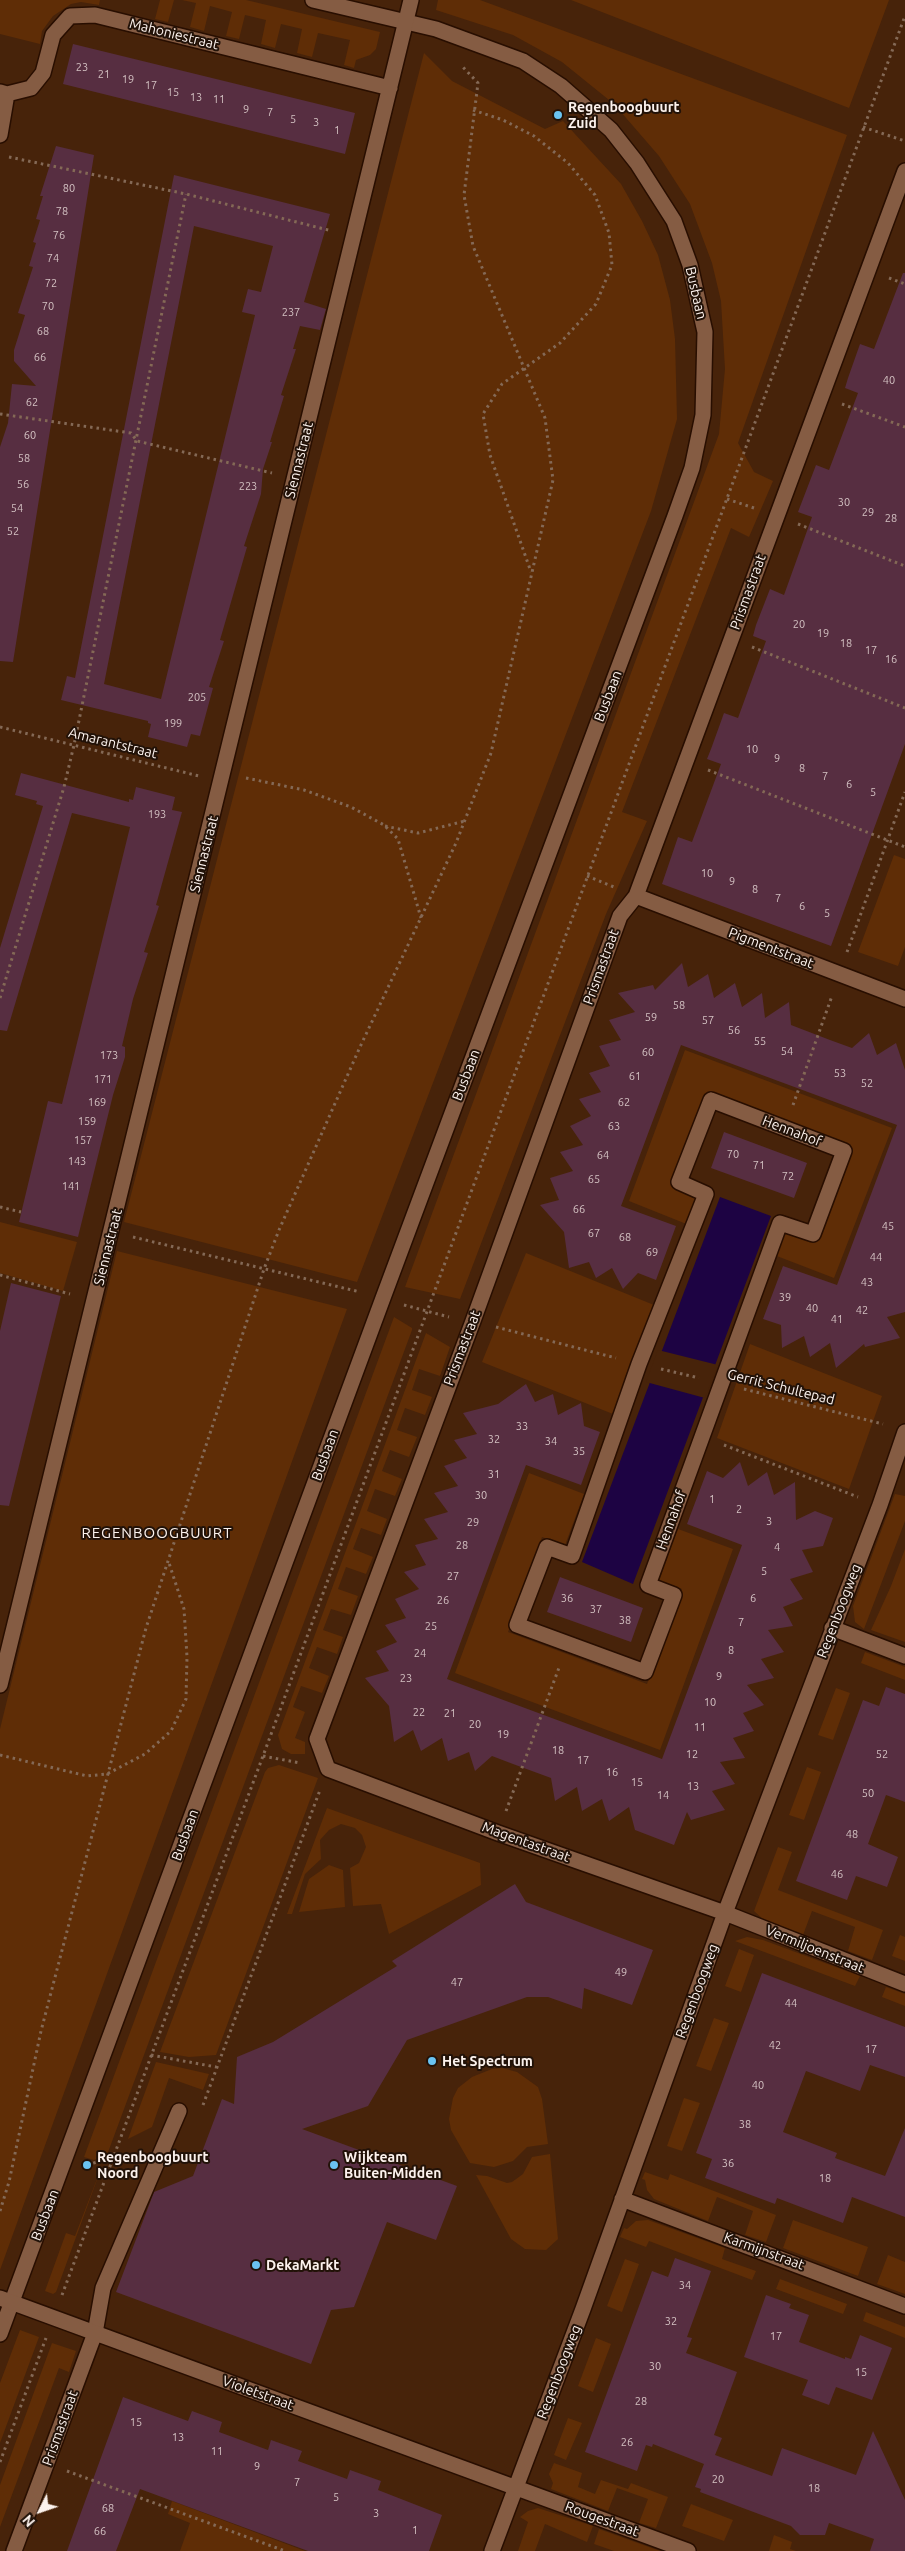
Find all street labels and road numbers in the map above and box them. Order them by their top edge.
street label: Mahoniestraat [128,15,220,53]
street label: Busbaan [682,265,710,321]
street label: Siennastraat [281,420,317,500]
street label: Prismastraat [727,552,769,632]
street label: Busbaan [591,668,625,724]
street label: Amarantstraat [67,724,159,762]
street label: Siennastraat [186,814,222,894]
street label: Pigmentstraat [726,924,816,972]
street label: Prismastraat [580,927,622,1007]
street label: Busbaan [449,1047,483,1103]
street label: Hennahof [760,1112,824,1150]
street label: Siennastraat [90,1207,126,1287]
street label: Prismastraat [440,1308,484,1388]
street label: Gerrit Schultepad [726,1366,836,1408]
street label: Busbaan [308,1427,342,1483]
street label: Hennahof [652,1488,690,1552]
street label: Regenboogweg [813,1562,865,1660]
street label: Busbaan [168,1807,202,1863]
street label: Magentastraat [480,1818,572,1866]
street label: Vermiljoenstraat [763,1922,867,1976]
street label: Regenboogweg [672,1941,722,2041]
street label: Busbaan [28,2187,62,2243]
street label: Karmijnstraat [721,2229,807,2273]
street label: Regenboogweg [533,2323,585,2421]
street label: Violetstraat [220,2372,296,2414]
street label: Prismastraat [39,2388,81,2468]
street label: Rougestraat [563,2498,641,2540]

